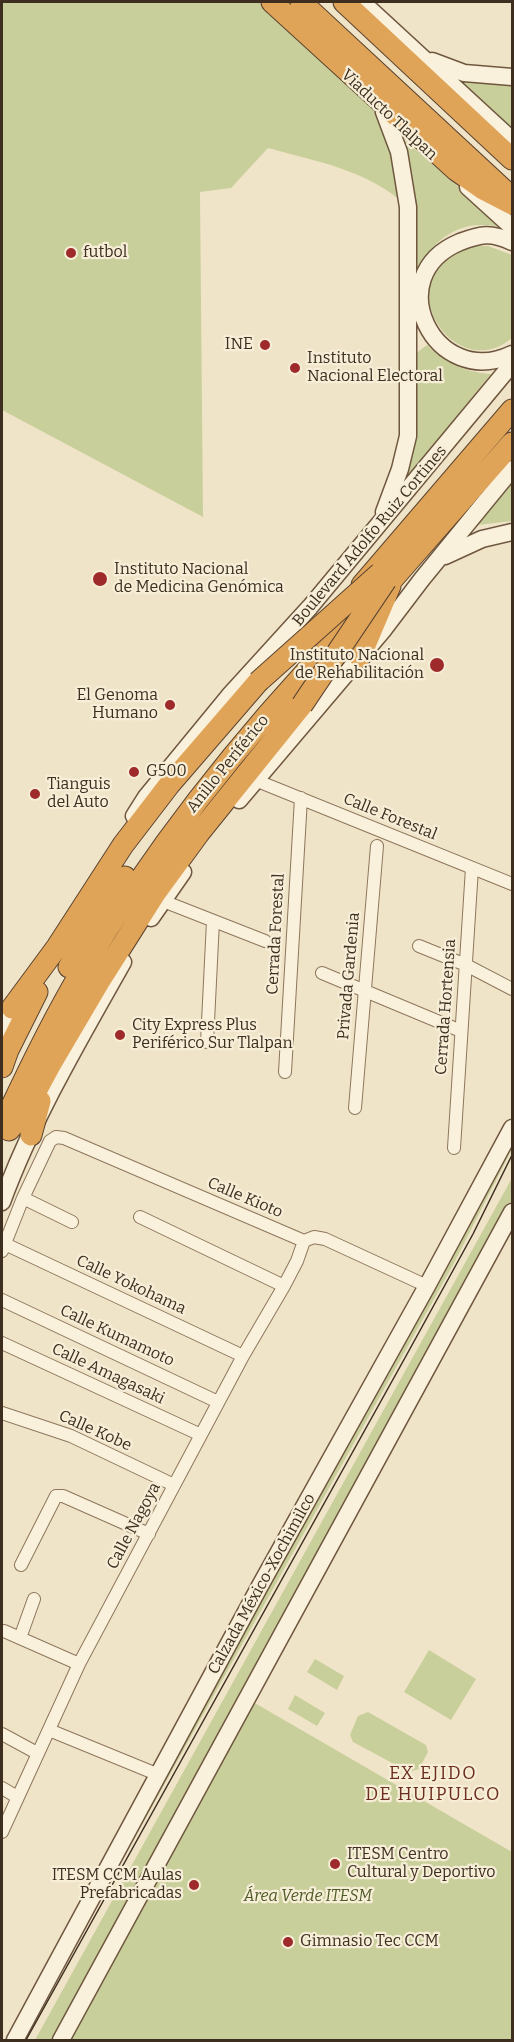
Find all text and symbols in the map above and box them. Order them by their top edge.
street label: Viaducto Tlalpan [337,66,441,164]
place label: futbol [83,243,127,263]
marker: futbol [64,246,78,260]
place label: INE [225,335,253,355]
marker: INE [258,338,272,352]
place label: Instituto Nacional Electoral [307,349,443,387]
marker: Instituto Nacional Electoral [288,361,302,375]
street label: Boulevard Adolfo Ruiz Cortines [289,442,451,630]
place label: Instituto Nacional de Medicina Genómica [114,560,284,598]
marker: Instituto Nacional de Medicina Genómica [91,570,109,588]
place label: Instituto Nacional de Rehabilitación [290,646,424,684]
marker: Instituto Nacional de Rehabilitación [428,656,446,674]
place label: El Genoma Humano [76,686,158,724]
marker: El Genoma Humano [163,698,177,712]
street label: Anillo Periférico [183,711,273,817]
place label: G500 [146,762,187,782]
marker: G500 [127,765,141,779]
place label: Tianguis del Auto [47,775,111,813]
marker: Tianguis del Auto [28,787,42,801]
street label: Calle Forestal [340,789,440,845]
street label: Cerrada Forestal [263,873,289,995]
street label: Privada Gardenia [334,912,364,1040]
street label: Cerrada Hortensia [432,938,460,1076]
place label: City Express Plus Periférico Sur Tlalpan [132,1016,293,1054]
marker: City Express Plus Periférico Sur Tlalpan [113,1028,127,1042]
street label: Calle Kioto [205,1174,285,1222]
street label: Calle Yokohama [73,1251,189,1319]
street label: Calle Kumamoto [57,1301,177,1371]
street label: Calle Amagasaki [48,1339,168,1409]
street label: Calle Kobe [56,1406,134,1456]
street label: Calle Nagoya [103,1479,165,1573]
street label: Calzada México-Xochimilco [204,1490,320,1678]
district label: EX EJIDO DE HUIPULCO [365,1763,501,1806]
place label: ITESM Centro Cultural y Deportivo [347,1845,495,1883]
marker: ITESM Centro Cultural y Deportivo [328,1857,342,1871]
place label: ITESM CCM Aulas Prefabricadas [52,1866,182,1904]
marker: ITESM CCM Aulas Prefabricadas [187,1878,201,1892]
park label: Área Verde ITESM [244,1887,372,1907]
place label: Gimnasio Tec CCM [300,1932,439,1952]
marker: Gimnasio Tec CCM [281,1935,295,1949]

